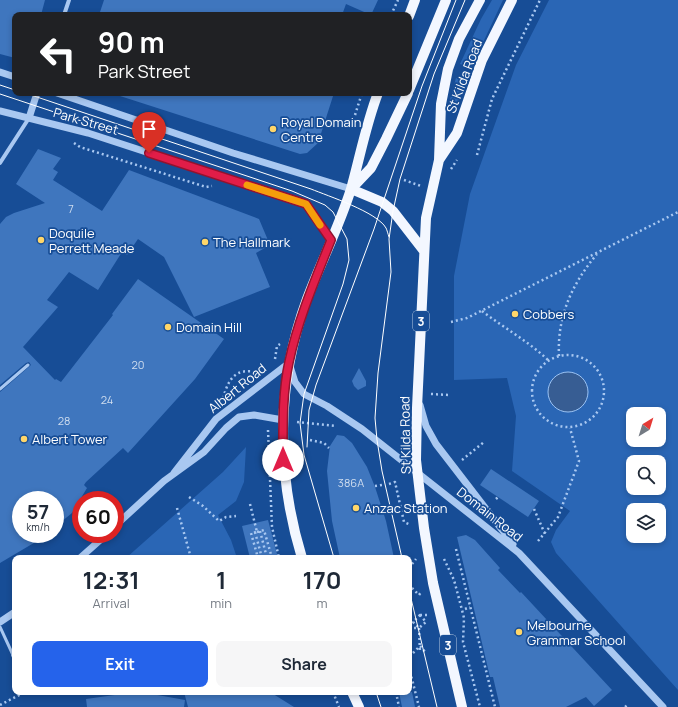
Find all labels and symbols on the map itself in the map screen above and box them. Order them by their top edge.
street label: St Kilda Road [442,36,486,116]
street label: Park Street [51,103,121,139]
pin [132,112,166,153]
place label: Royal Domain Centre [281,113,362,146]
marker: Royal Domain Centre [268,124,278,134]
house number: 7 [68,201,74,216]
place label: Doquile Perrett Meade [49,224,135,257]
place label: The Hallmark [213,233,291,251]
marker: Doquile Perrett Meade [36,235,46,245]
marker: The Hallmark [200,237,210,247]
place label: Cobbers [523,305,574,323]
marker: Cobbers [510,309,520,319]
road number: 3 [413,311,429,331]
place label: Domain Hill [176,318,242,336]
marker: Domain Hill [163,322,173,332]
house number: 20 [132,357,144,372]
street label: Albert Road [204,359,270,417]
house number: 24 [101,392,113,407]
street label: St Kilda Road [395,396,415,474]
north arrow [626,407,666,447]
house number: 28 [58,413,70,428]
place label: Albert Tower [32,430,108,448]
marker: Albert Tower [19,434,29,444]
position arrow [262,439,304,481]
house number: 386A [338,475,364,490]
street label: Domain Road [453,483,527,545]
speed limit sign: 60 [72,491,124,543]
place label: Anzac Station [364,499,448,517]
marker: Anzac Station [351,503,361,513]
place label: Melbourne Grammar School [527,616,626,649]
marker: Melbourne Grammar School [514,627,524,637]
road number: 3 [440,635,456,655]

